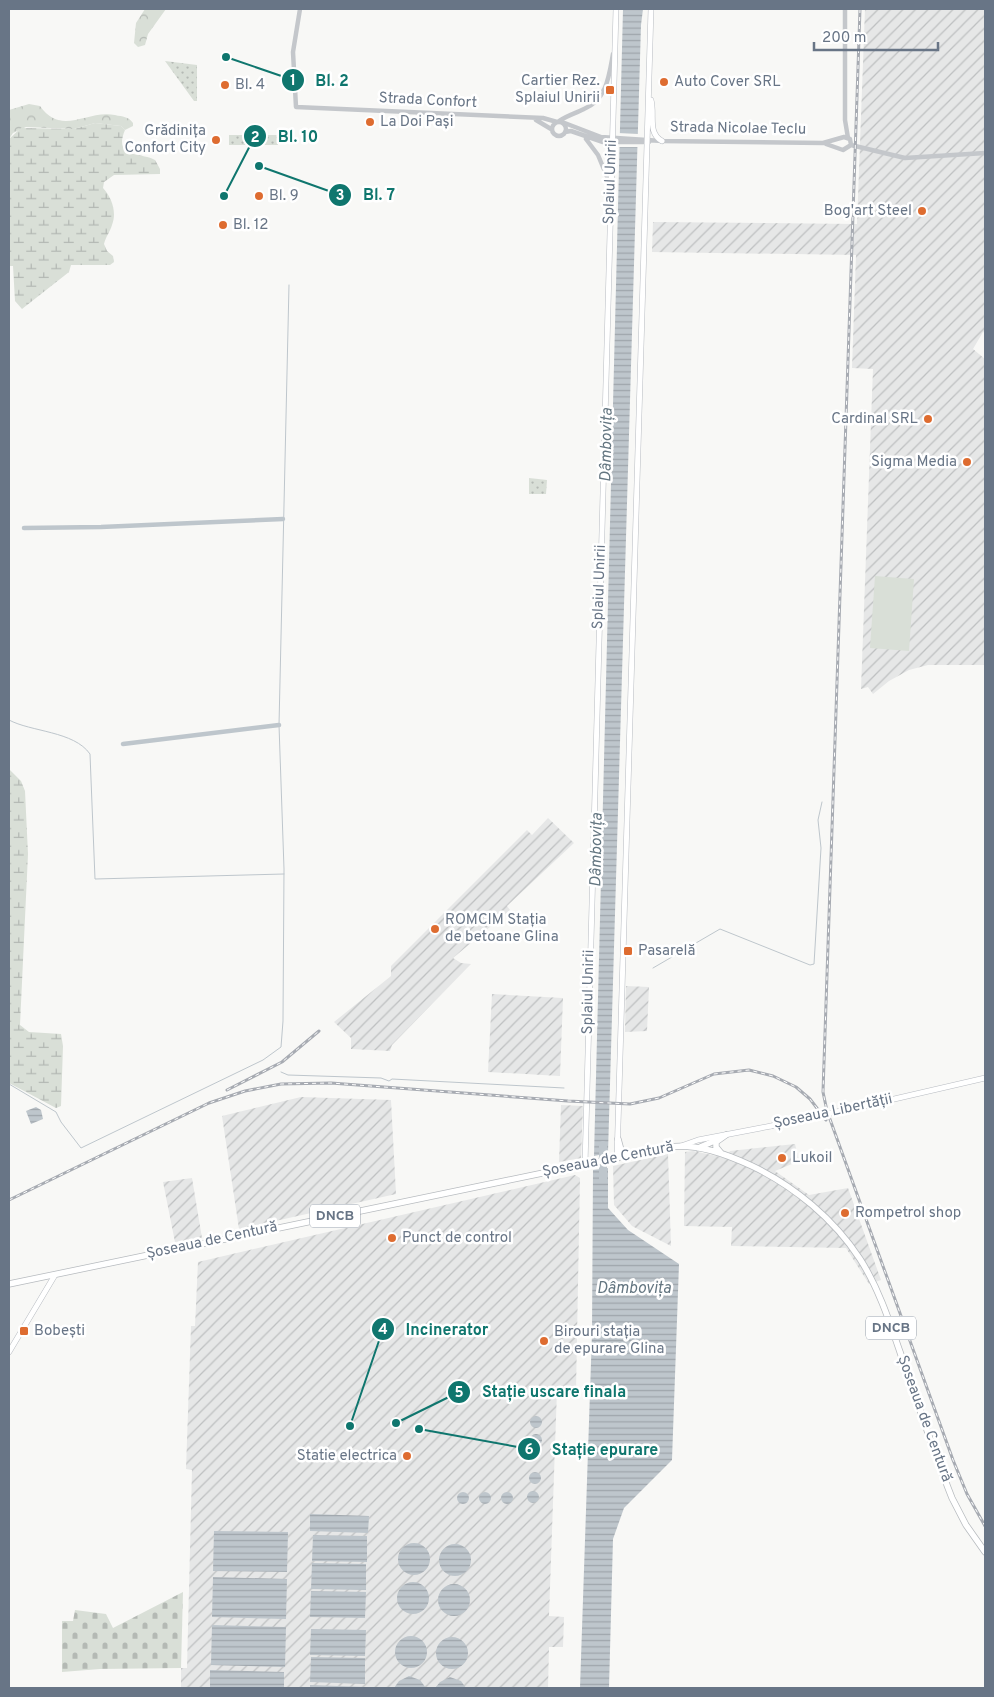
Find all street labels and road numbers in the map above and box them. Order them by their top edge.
street label: Strada Confort [378,89,478,113]
street label: Strada Nicolae Teclu [670,118,806,140]
street label: Splaiul Unirii [600,139,622,225]
street label: Splaiul Unirii [589,544,611,630]
street label: Splaiul Unirii [579,949,599,1035]
street label: Șoseaua Libertății [772,1090,894,1134]
street label: Șoseaua de Centură [541,1138,675,1182]
road number: DNCB [310,1204,360,1228]
street label: Șoseaua de Centură [145,1218,279,1264]
road number: DNCB [866,1316,916,1340]
street label: Șoseaua de Centură [892,1353,956,1485]

